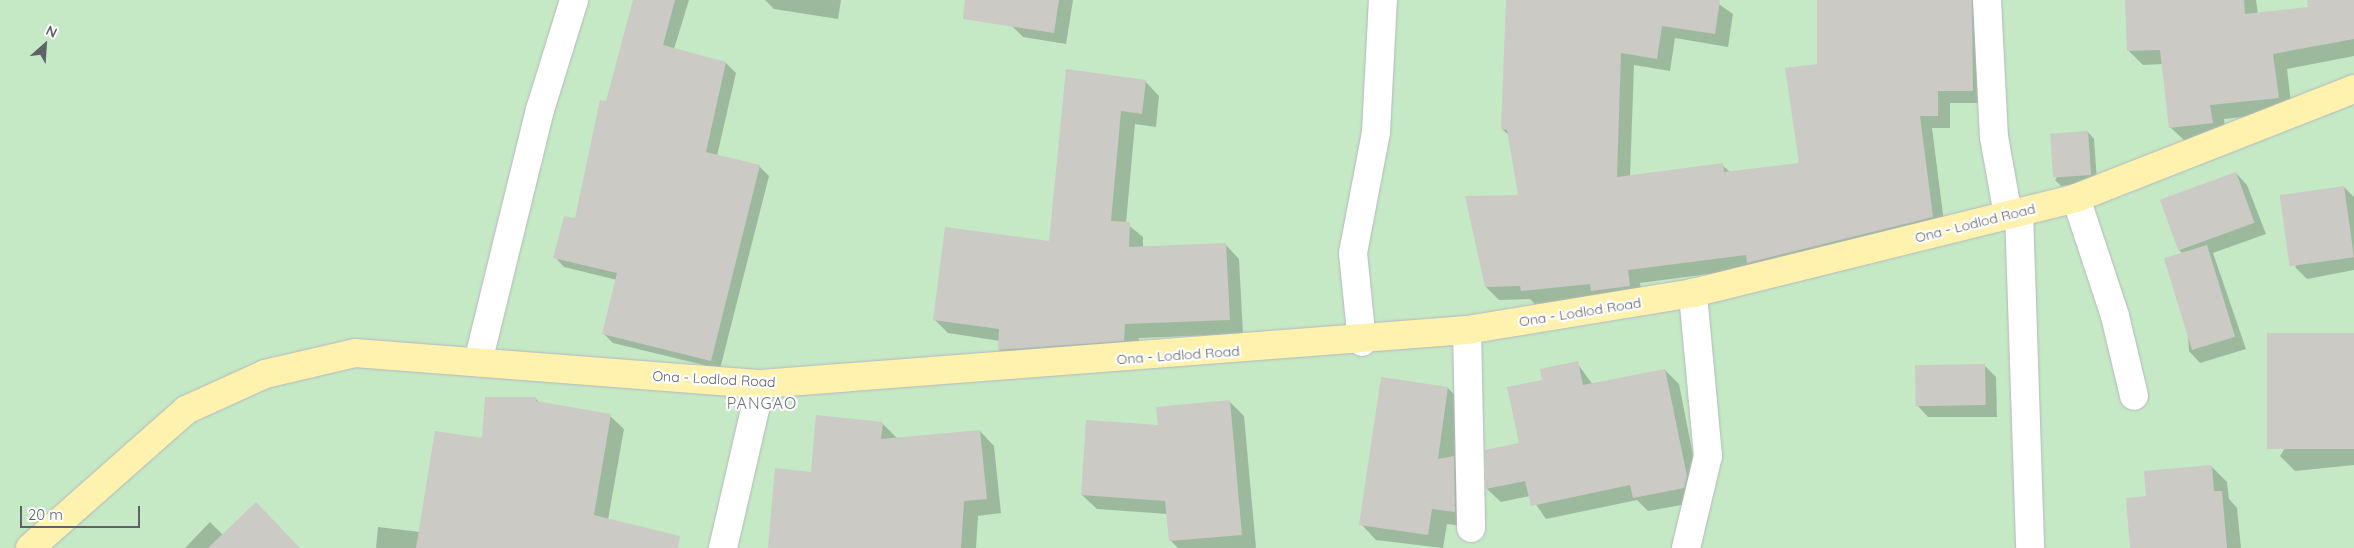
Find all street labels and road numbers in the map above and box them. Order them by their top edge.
street label: Ona - Lodlod Road [1913,200,2037,246]
street label: Ona - Lodlod Road [1518,294,1642,330]
street label: Ona - Lodlod Road [1116,342,1240,368]
street label: Ona - Lodlod Road [652,367,776,391]

